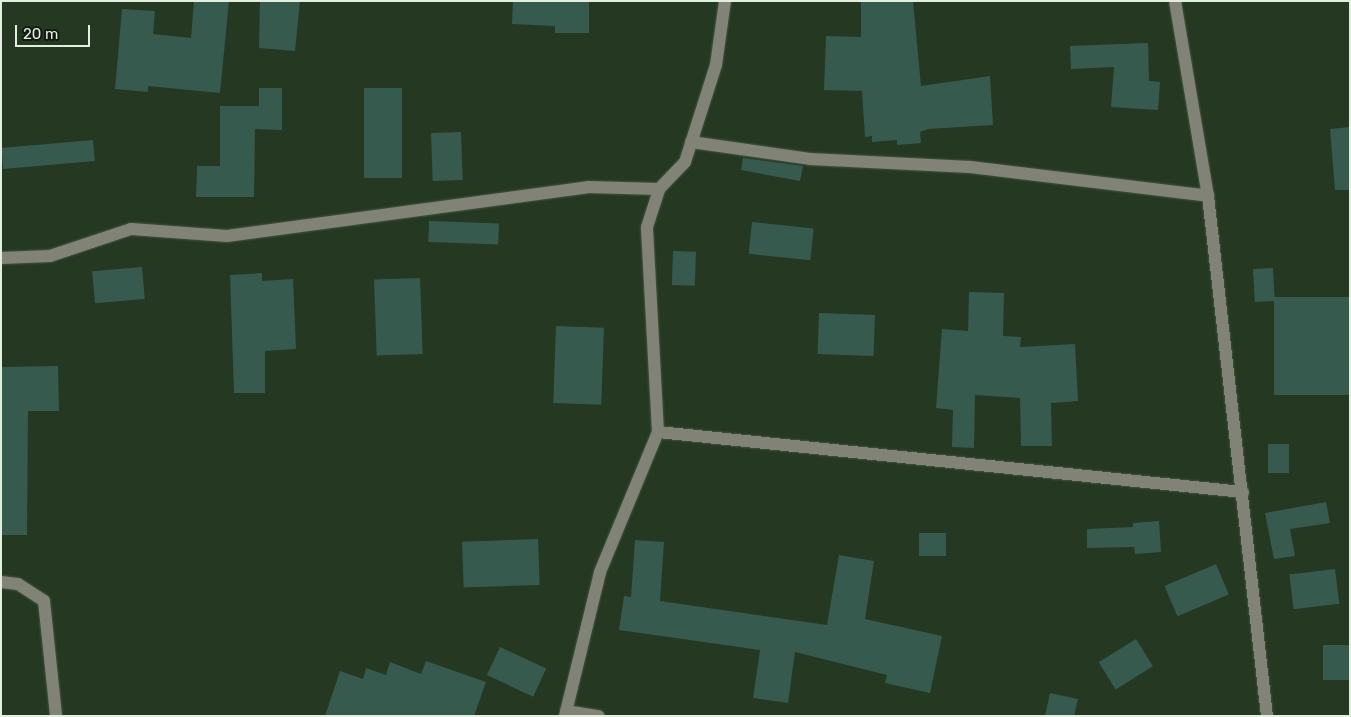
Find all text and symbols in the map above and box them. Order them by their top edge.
scale bar [18,15,92,47]
text: 20 m [23,25,58,43]

